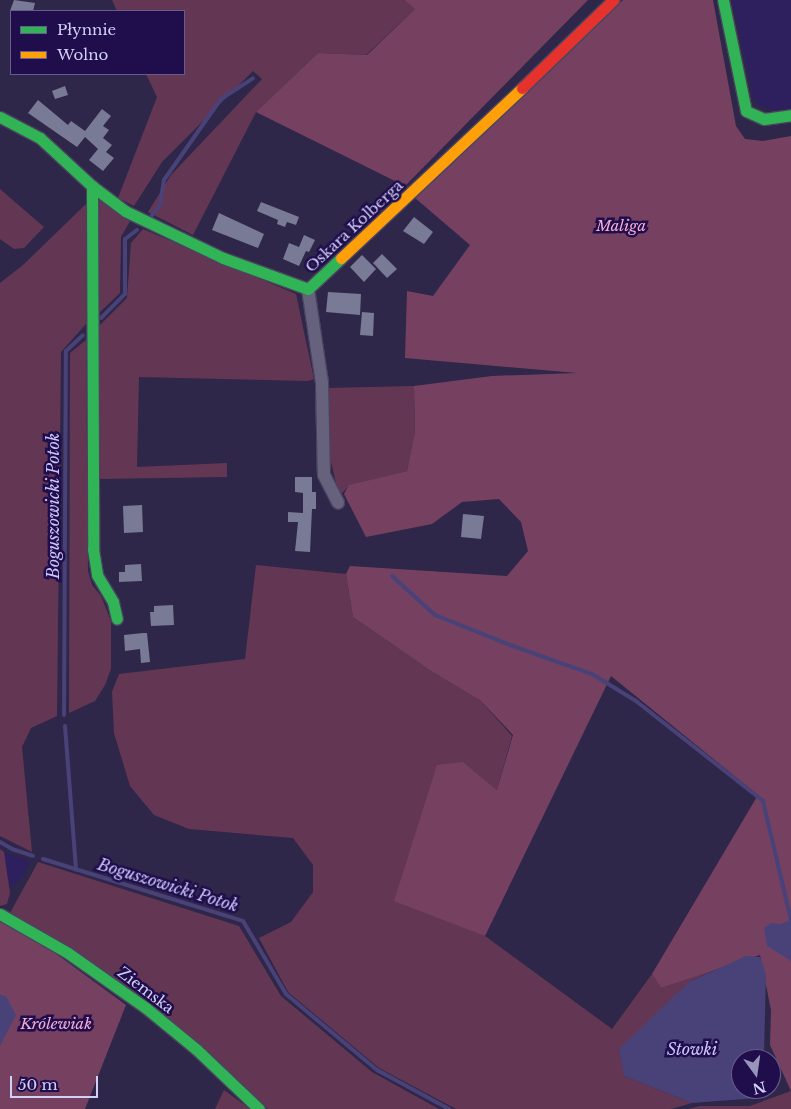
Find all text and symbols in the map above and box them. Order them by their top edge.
legend [10,10,185,75]
text: Płynnie [57,20,116,39]
text: Wolno [57,45,108,64]
street label: Oskara Kolberga [301,176,407,276]
park label: Maliga [596,217,646,235]
water label: Boguszowicki Potok [43,433,63,579]
water label: Boguszowicki Potok [95,854,241,916]
street label: Ziemska [114,963,178,1017]
park label: Królewiak [20,1015,92,1033]
water label: Stowki [667,1039,717,1059]
north arrow [731,1049,781,1099]
scale bar [12,1066,100,1098]
text: 50 m [18,1075,58,1094]
text: N [751,1077,768,1098]

